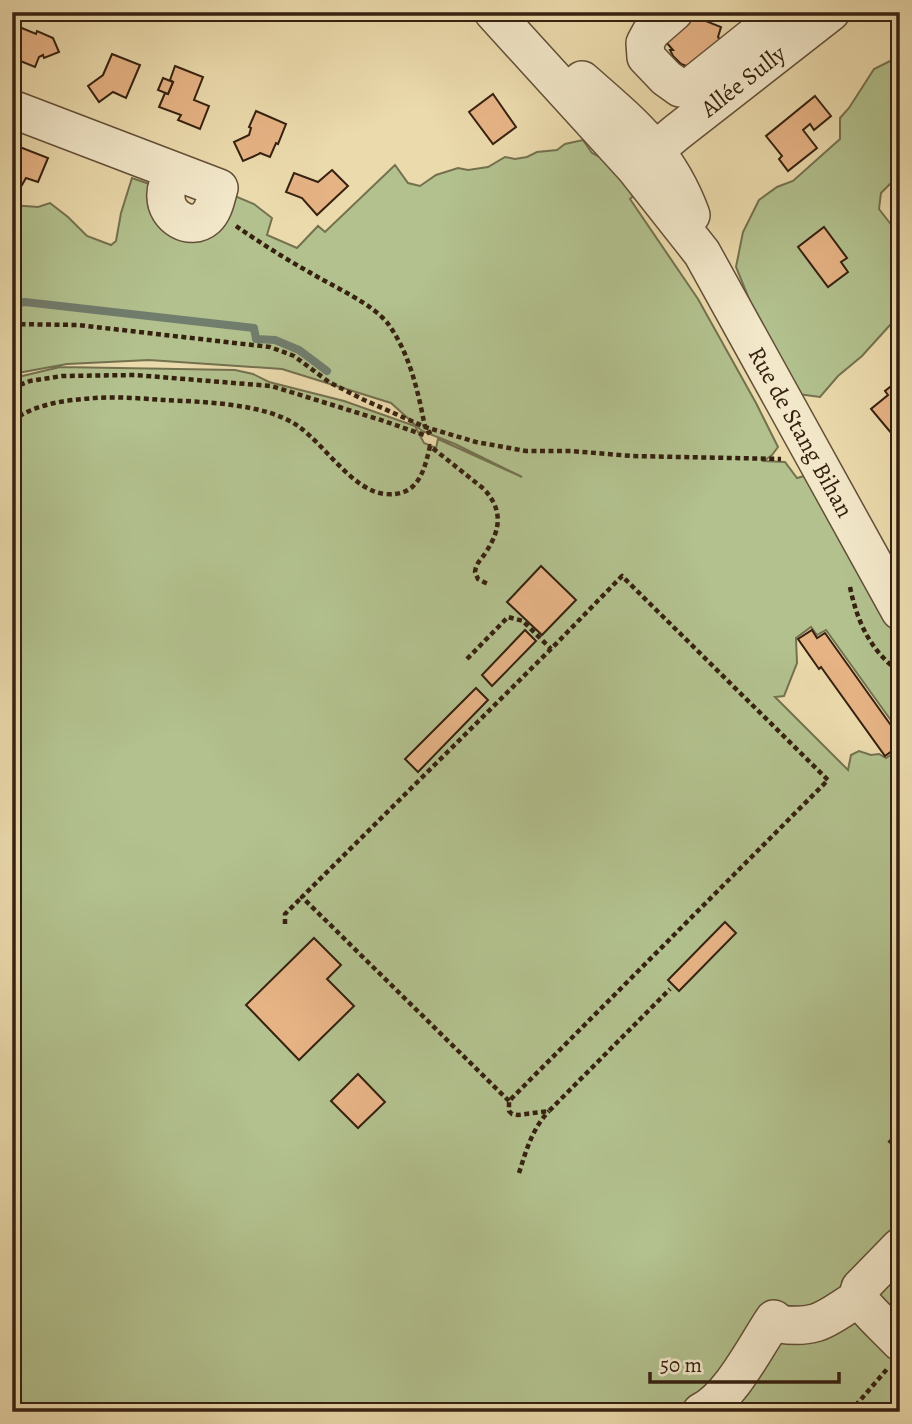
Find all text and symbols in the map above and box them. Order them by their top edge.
street label: Allée Sully [693,38,792,125]
street label: Rue de Stang Bihan [741,341,861,523]
scale bar [650,1340,838,1384]
text: 50 m [660,1351,702,1379]

